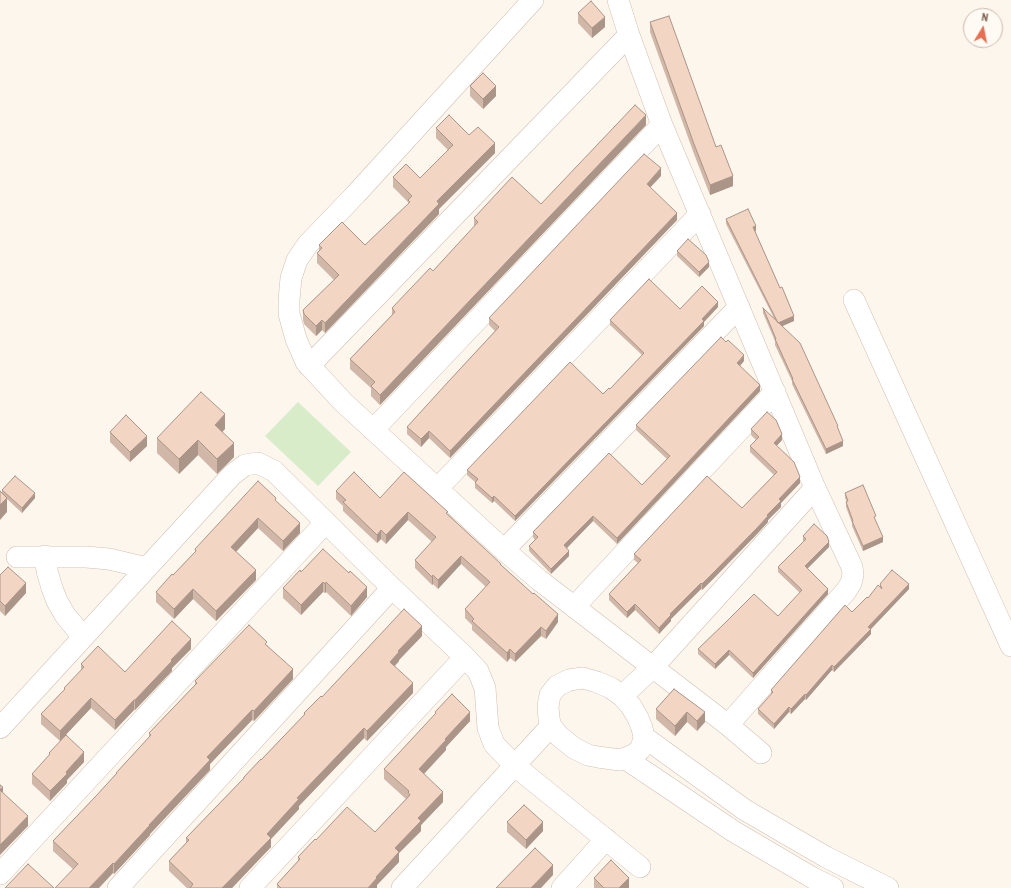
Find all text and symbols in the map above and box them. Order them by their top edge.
north arrow [963,8,1003,48]
text: N [980,10,989,25]

